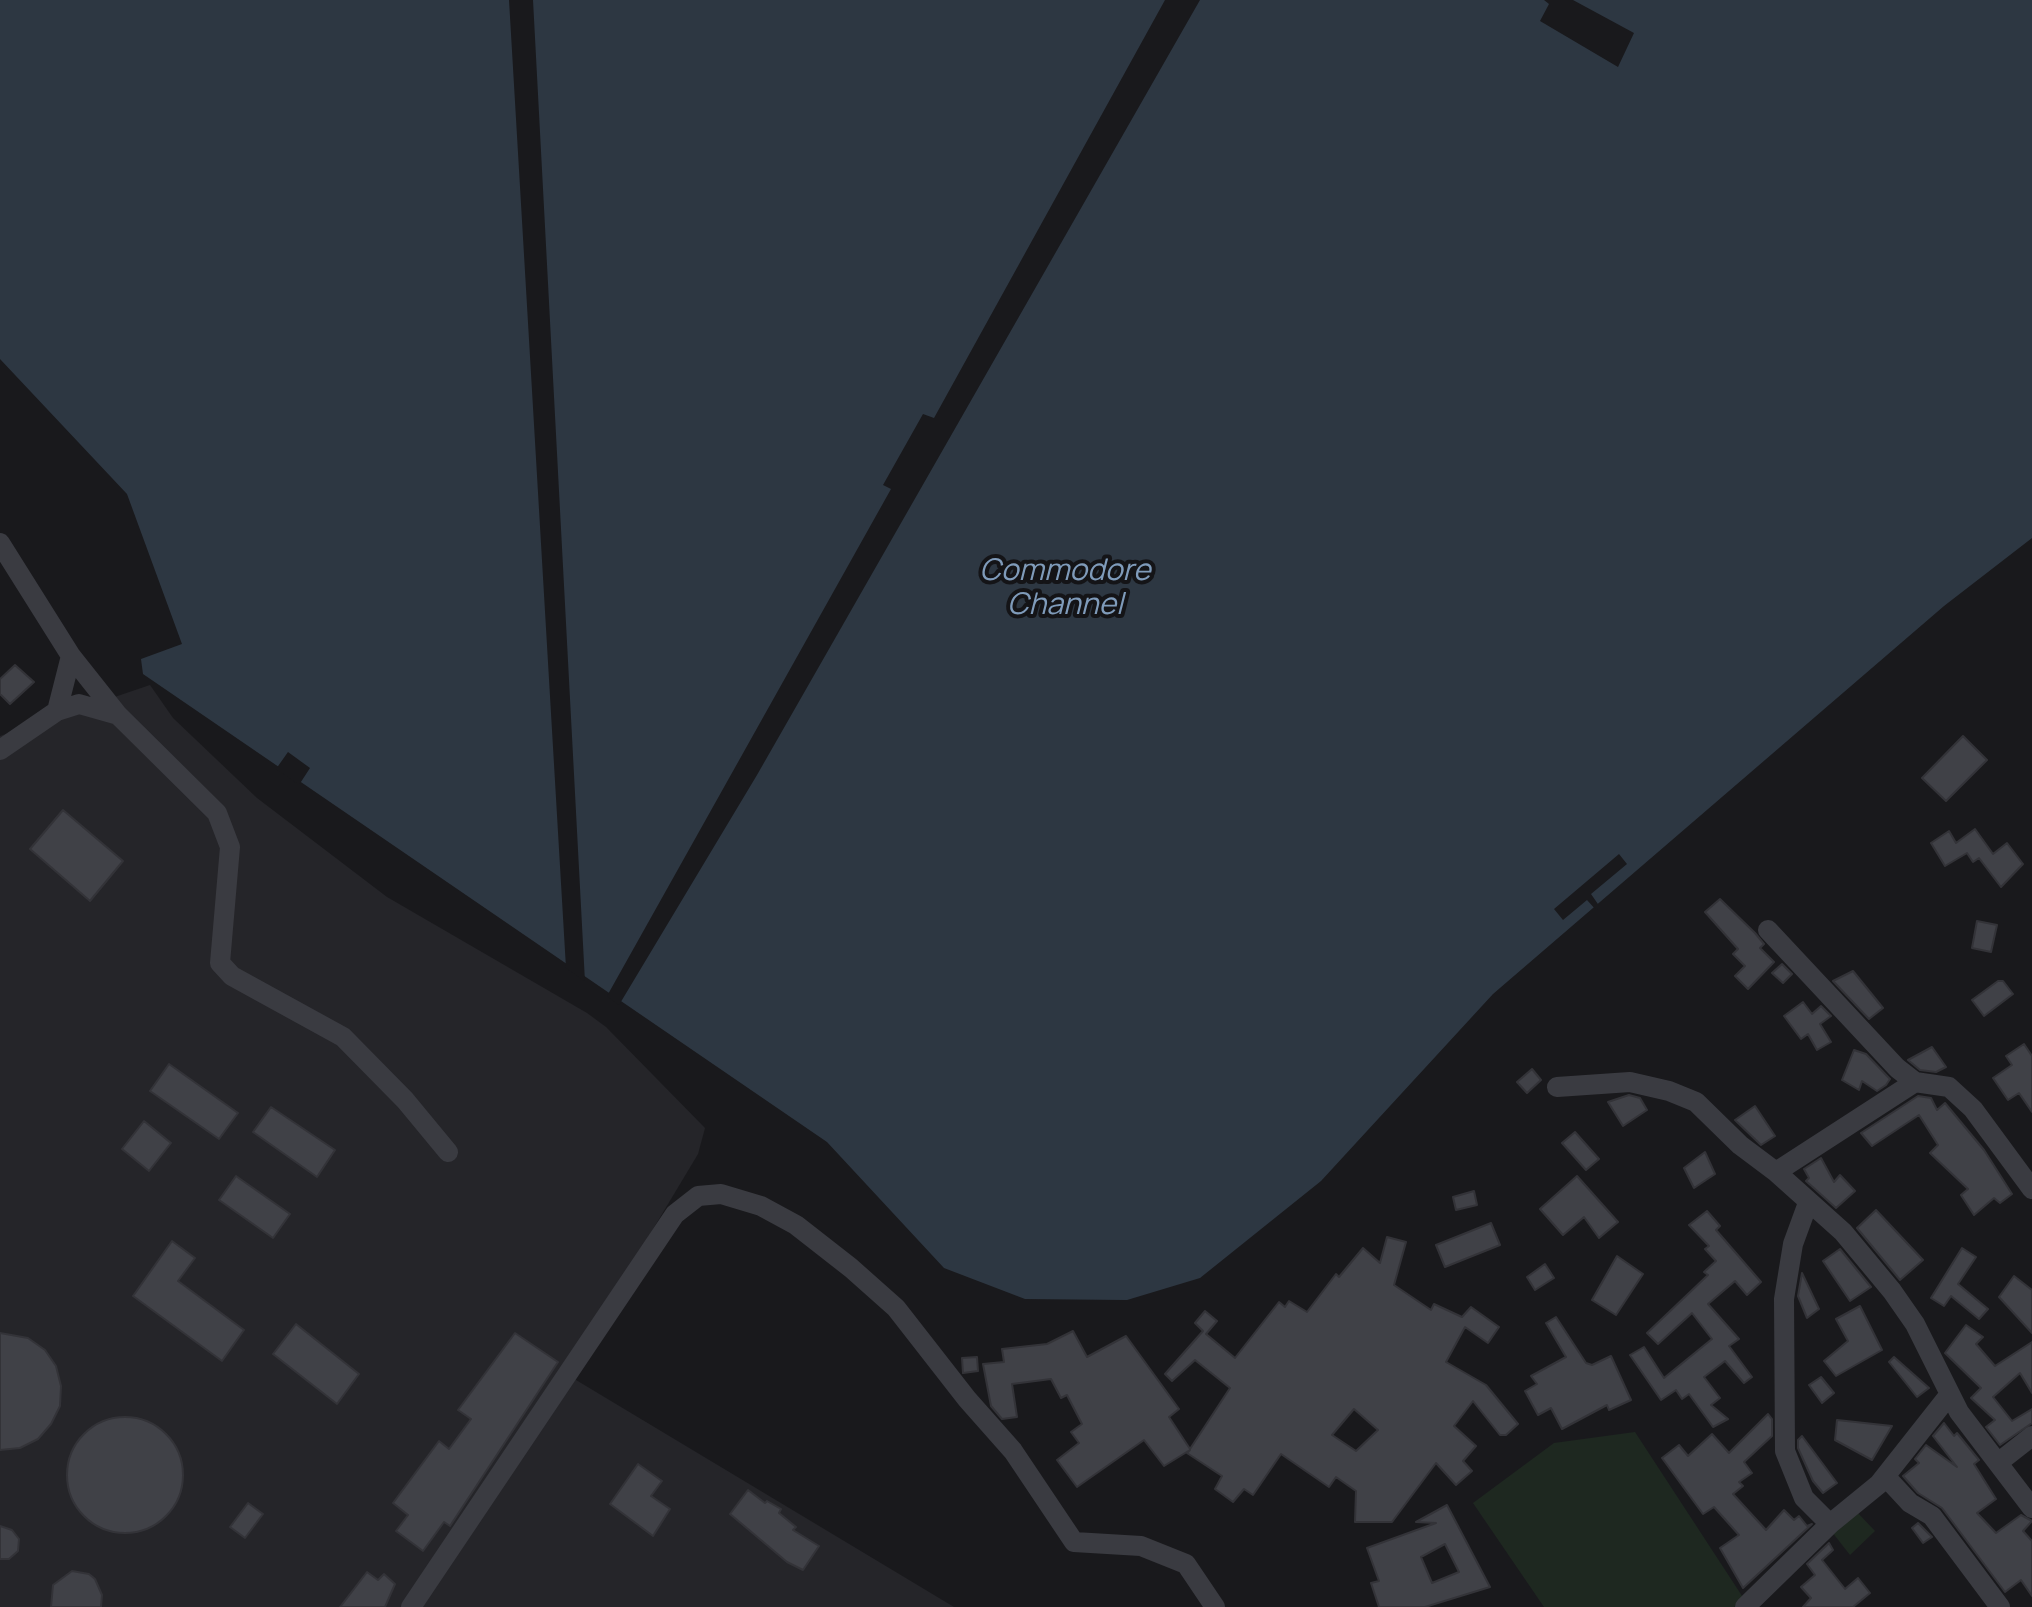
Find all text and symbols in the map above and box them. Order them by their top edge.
water label: Commodore Channel [979,554,1151,624]

